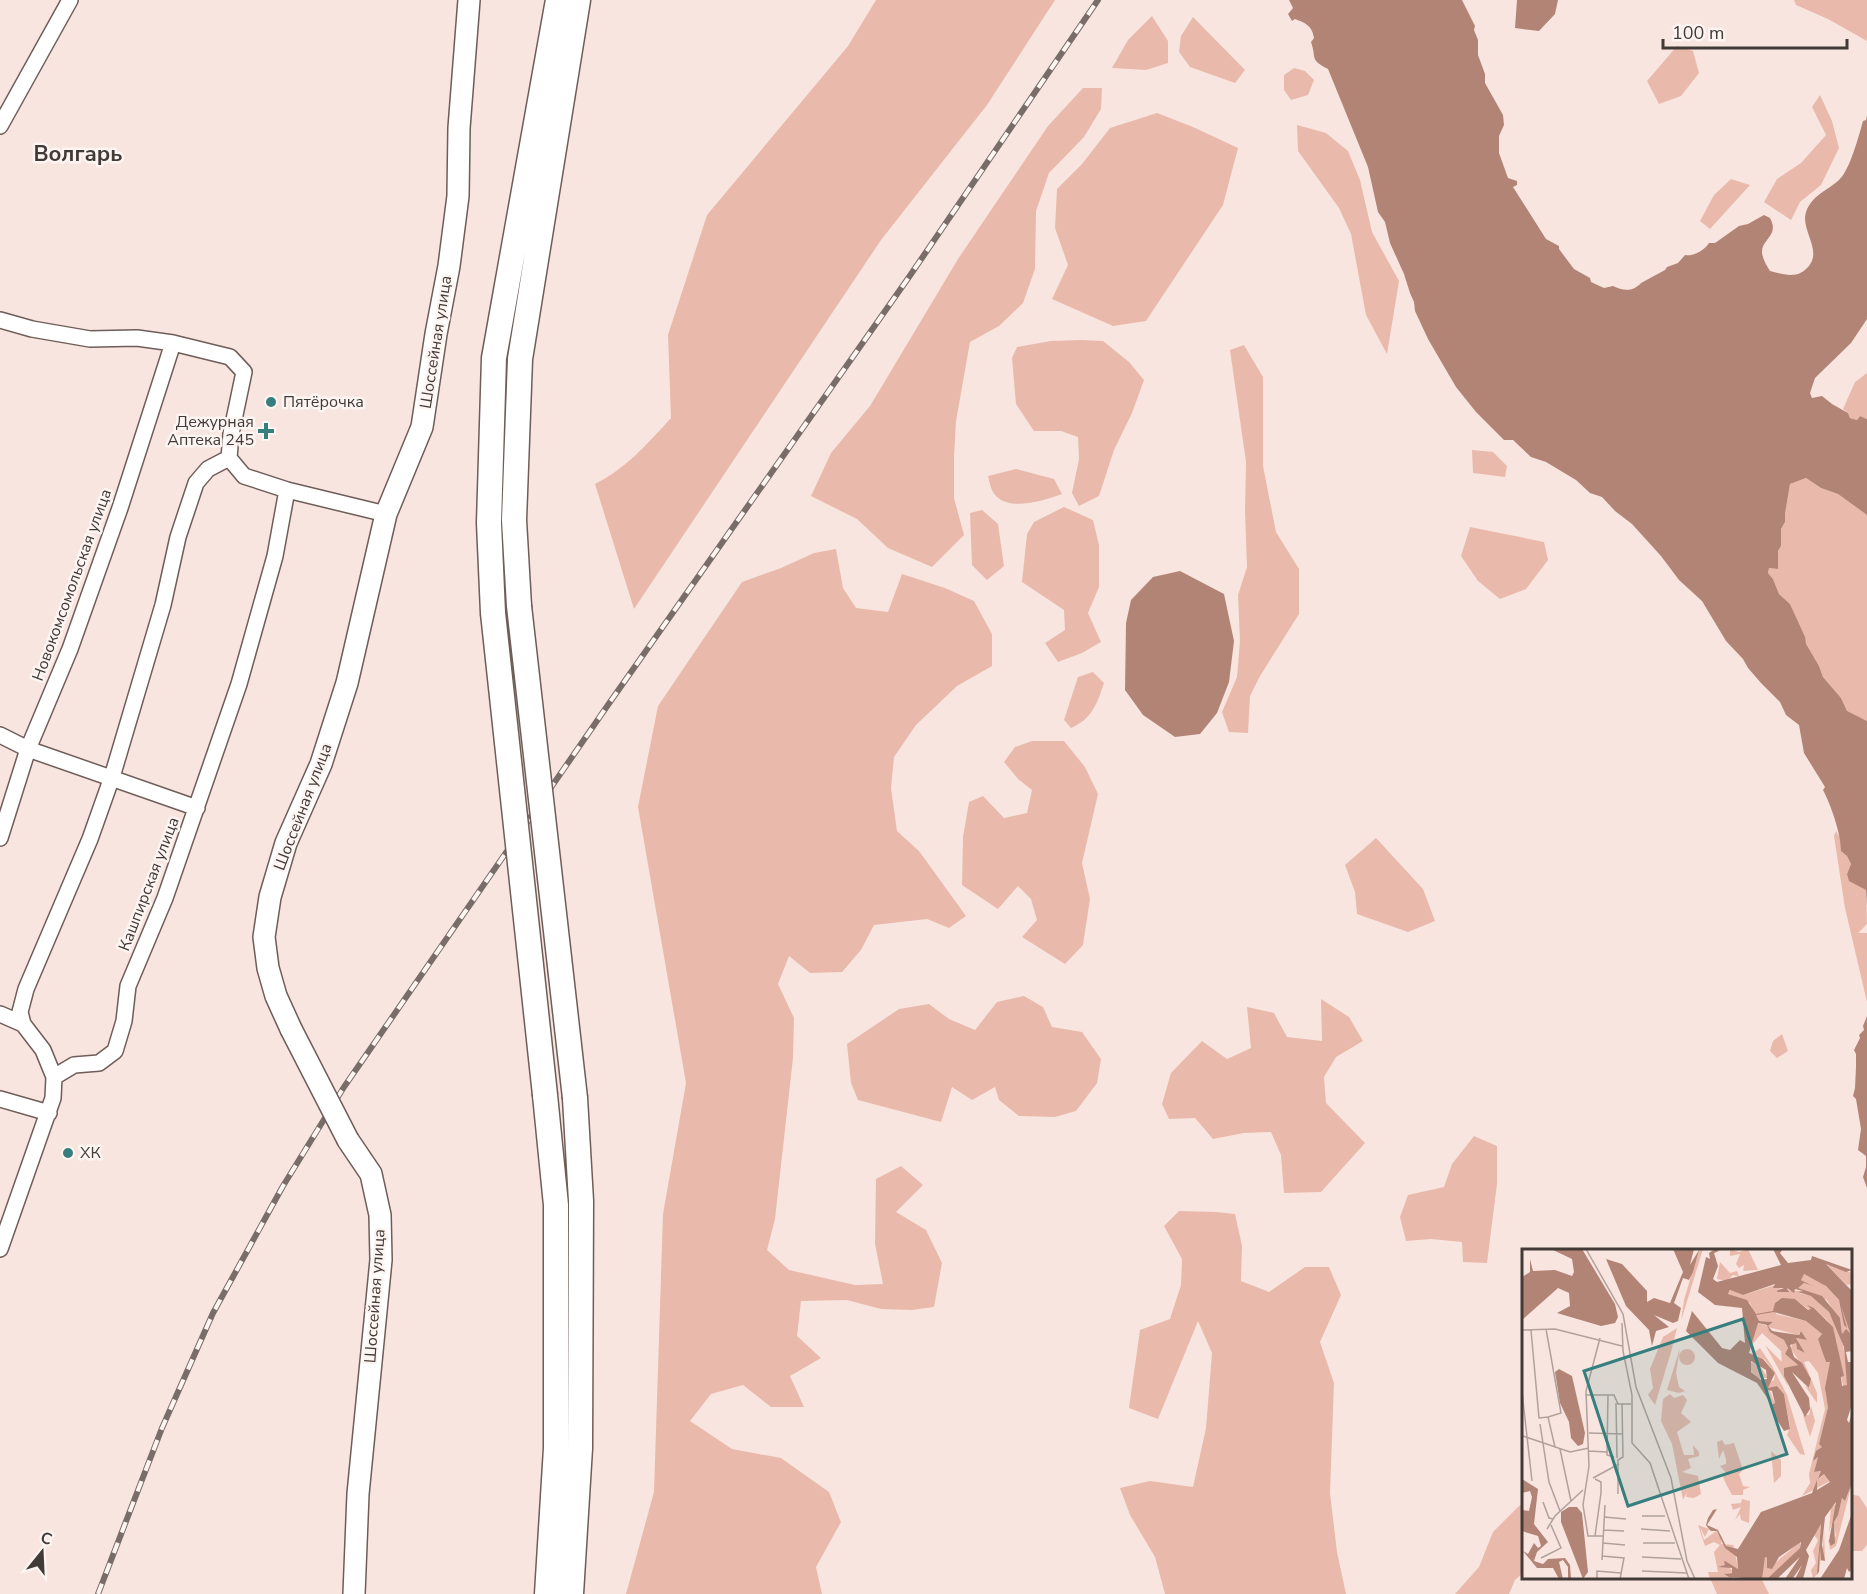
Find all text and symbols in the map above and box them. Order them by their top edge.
scale bar [1663,12,1848,50]
text: 100 m [1672,21,1724,45]
district label: Волгарь [33,139,123,169]
street label: Шоссейная улица [415,274,457,410]
place label: Пятёрочка [283,391,364,413]
marker: Пятёрочка [264,395,278,409]
place label: Дежурная Аптека 245 [167,411,254,451]
marker: Дежурная Аптека 245 [259,424,273,438]
street label: Новокомсомольская улица [27,486,117,684]
street label: Шоссейная улица [269,740,337,874]
street label: Кашпирская улица [113,814,185,954]
place label: ХК [80,1142,101,1164]
marker: ХК [61,1146,75,1160]
street label: Шоссейная улица [359,1228,391,1364]
inset map [1522,1249,1852,1579]
north arrow [12,1522,72,1582]
text: С [38,1527,55,1551]

